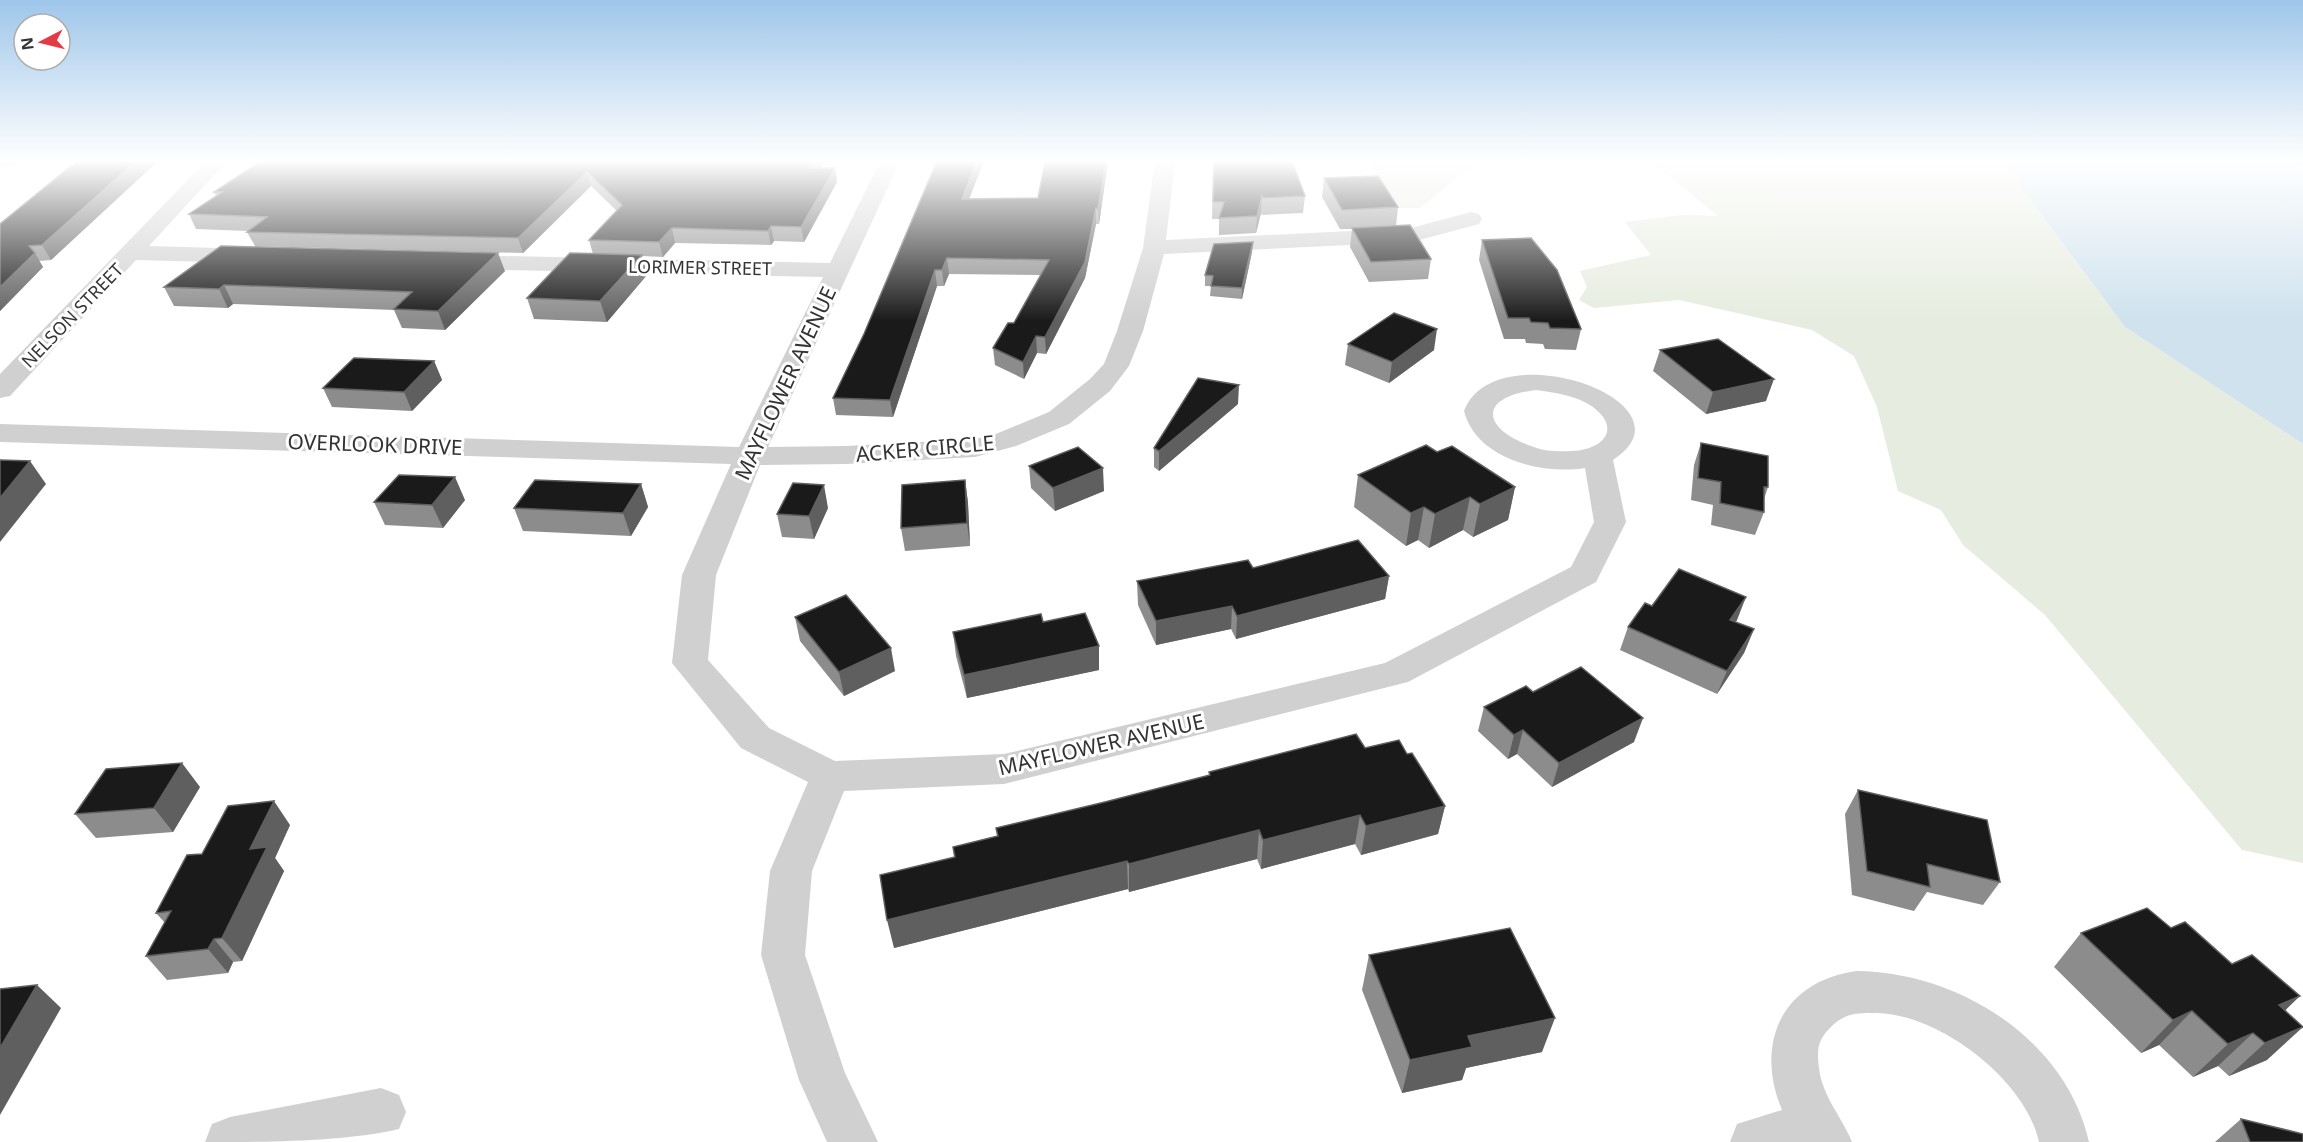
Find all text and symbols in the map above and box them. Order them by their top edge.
north arrow [12,12,72,72]
text: N [15,36,39,52]
street label: LORIMER STREET [628,254,772,280]
street label: NELSON STREET [16,258,128,372]
street label: MAYFLOWER AVENUE [728,282,842,484]
street label: OVERLOOK DRIVE [287,427,463,461]
street label: ACKER CIRCLE [855,428,995,468]
street label: MAYFLOWER AVENUE [995,707,1207,781]

